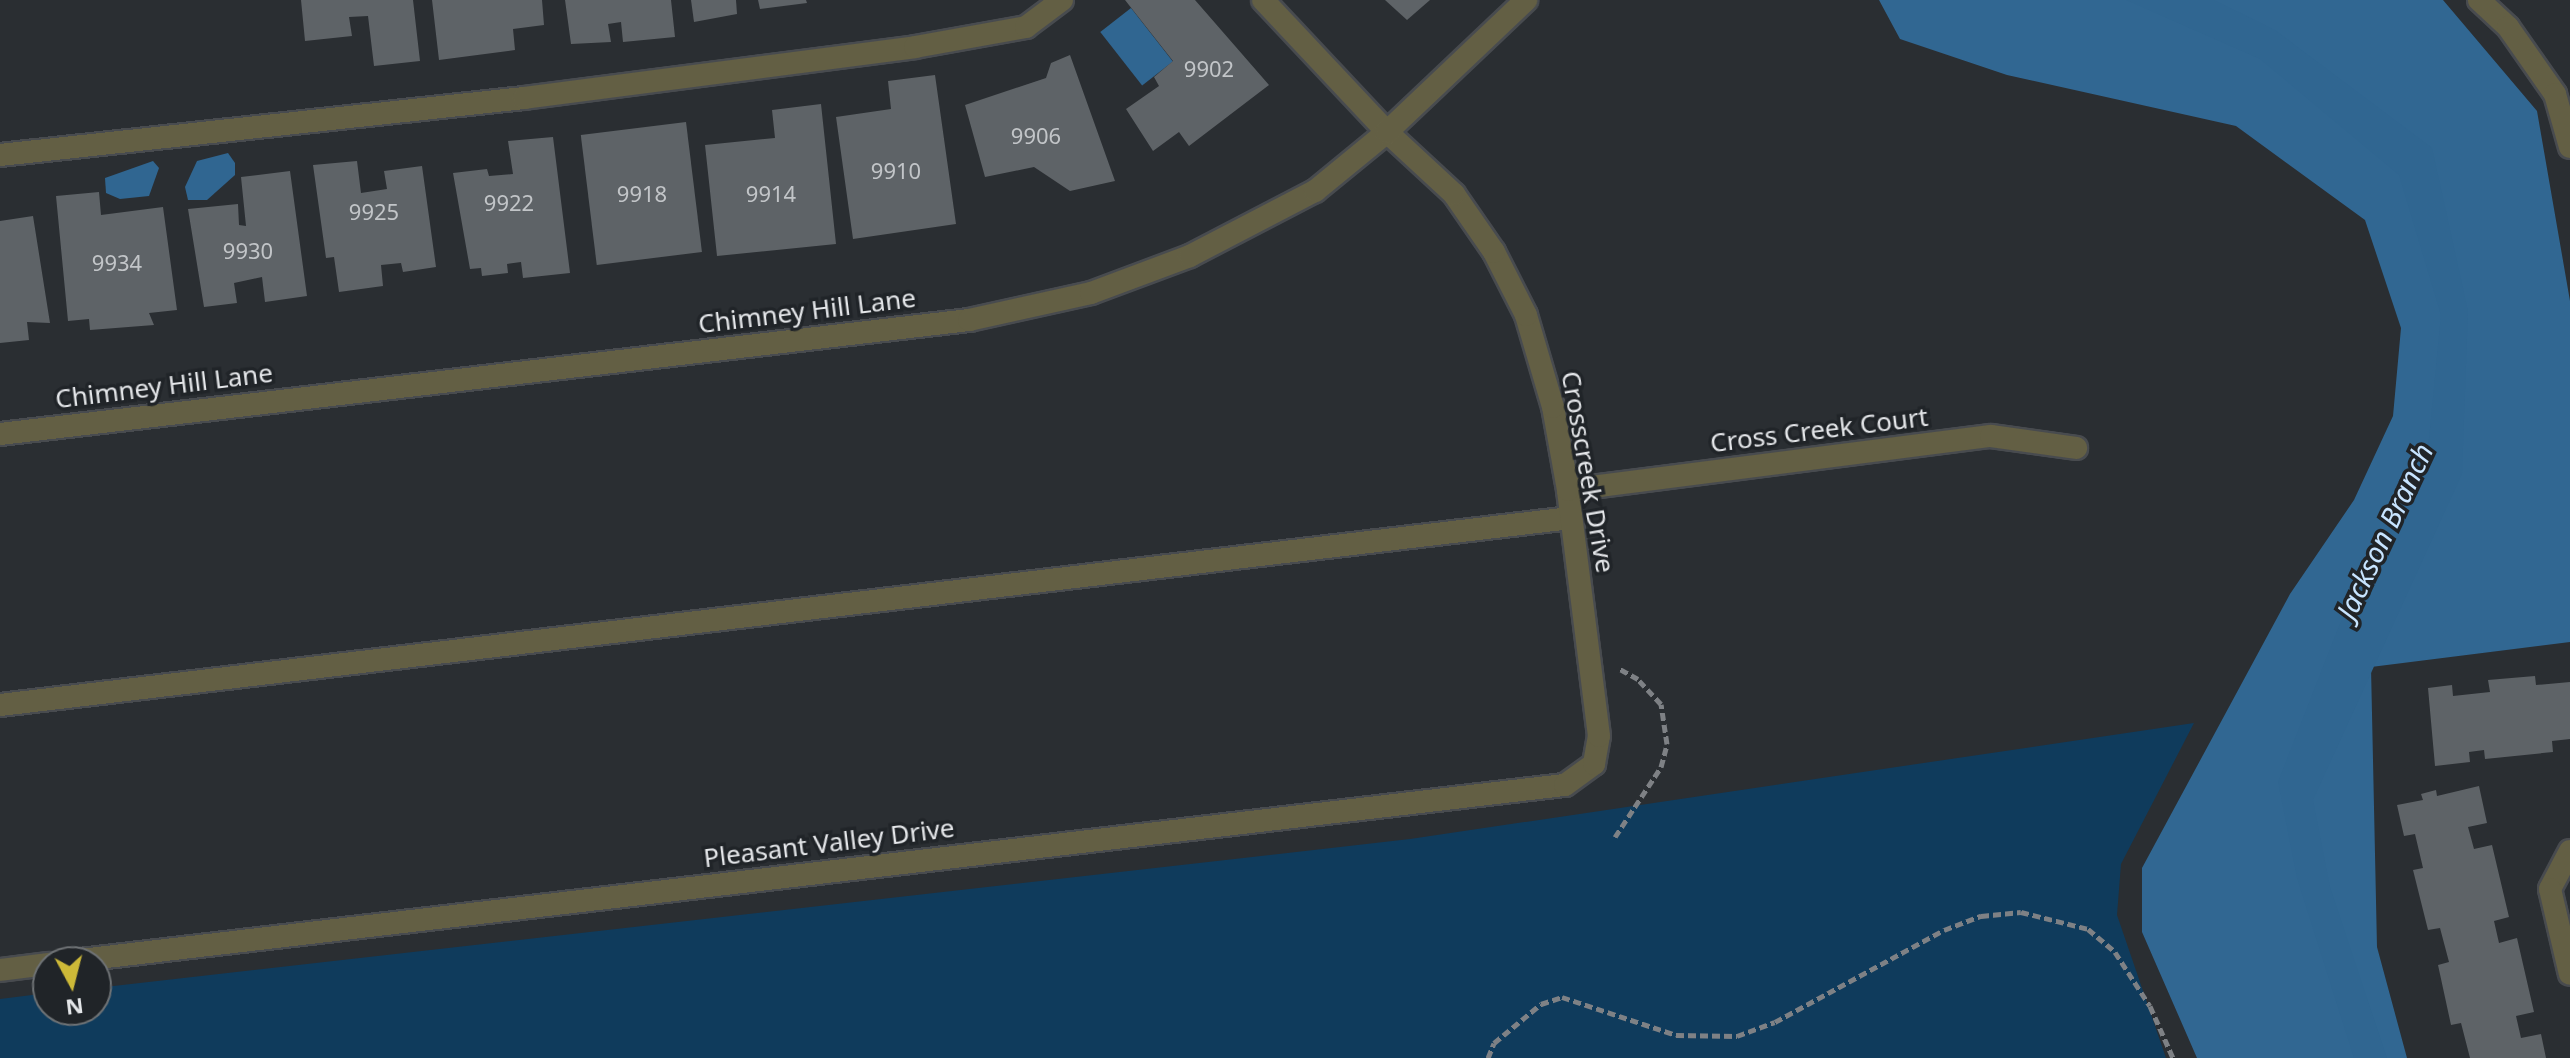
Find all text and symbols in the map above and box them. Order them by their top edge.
house number: 9902 [1184,56,1234,82]
house number: 9906 [1011,123,1061,149]
house number: 9910 [871,158,921,184]
house number: 9918 [617,181,667,207]
house number: 9914 [746,181,796,207]
house number: 9922 [484,190,534,216]
house number: 9925 [349,199,399,225]
house number: 9930 [223,238,273,264]
house number: 9934 [92,250,142,276]
street label: Chimney Hill Lane [696,282,918,340]
street label: Chimney Hill Lane [53,357,275,415]
street label: Crosscreek Drive [1555,369,1621,575]
street label: Cross Creek Court [1708,401,1930,459]
water label: Jackson Branch [2329,438,2439,624]
street label: Pleasant Valley Drive [702,812,956,874]
north arrow [32,946,112,1026]
text: N [64,992,85,1024]

